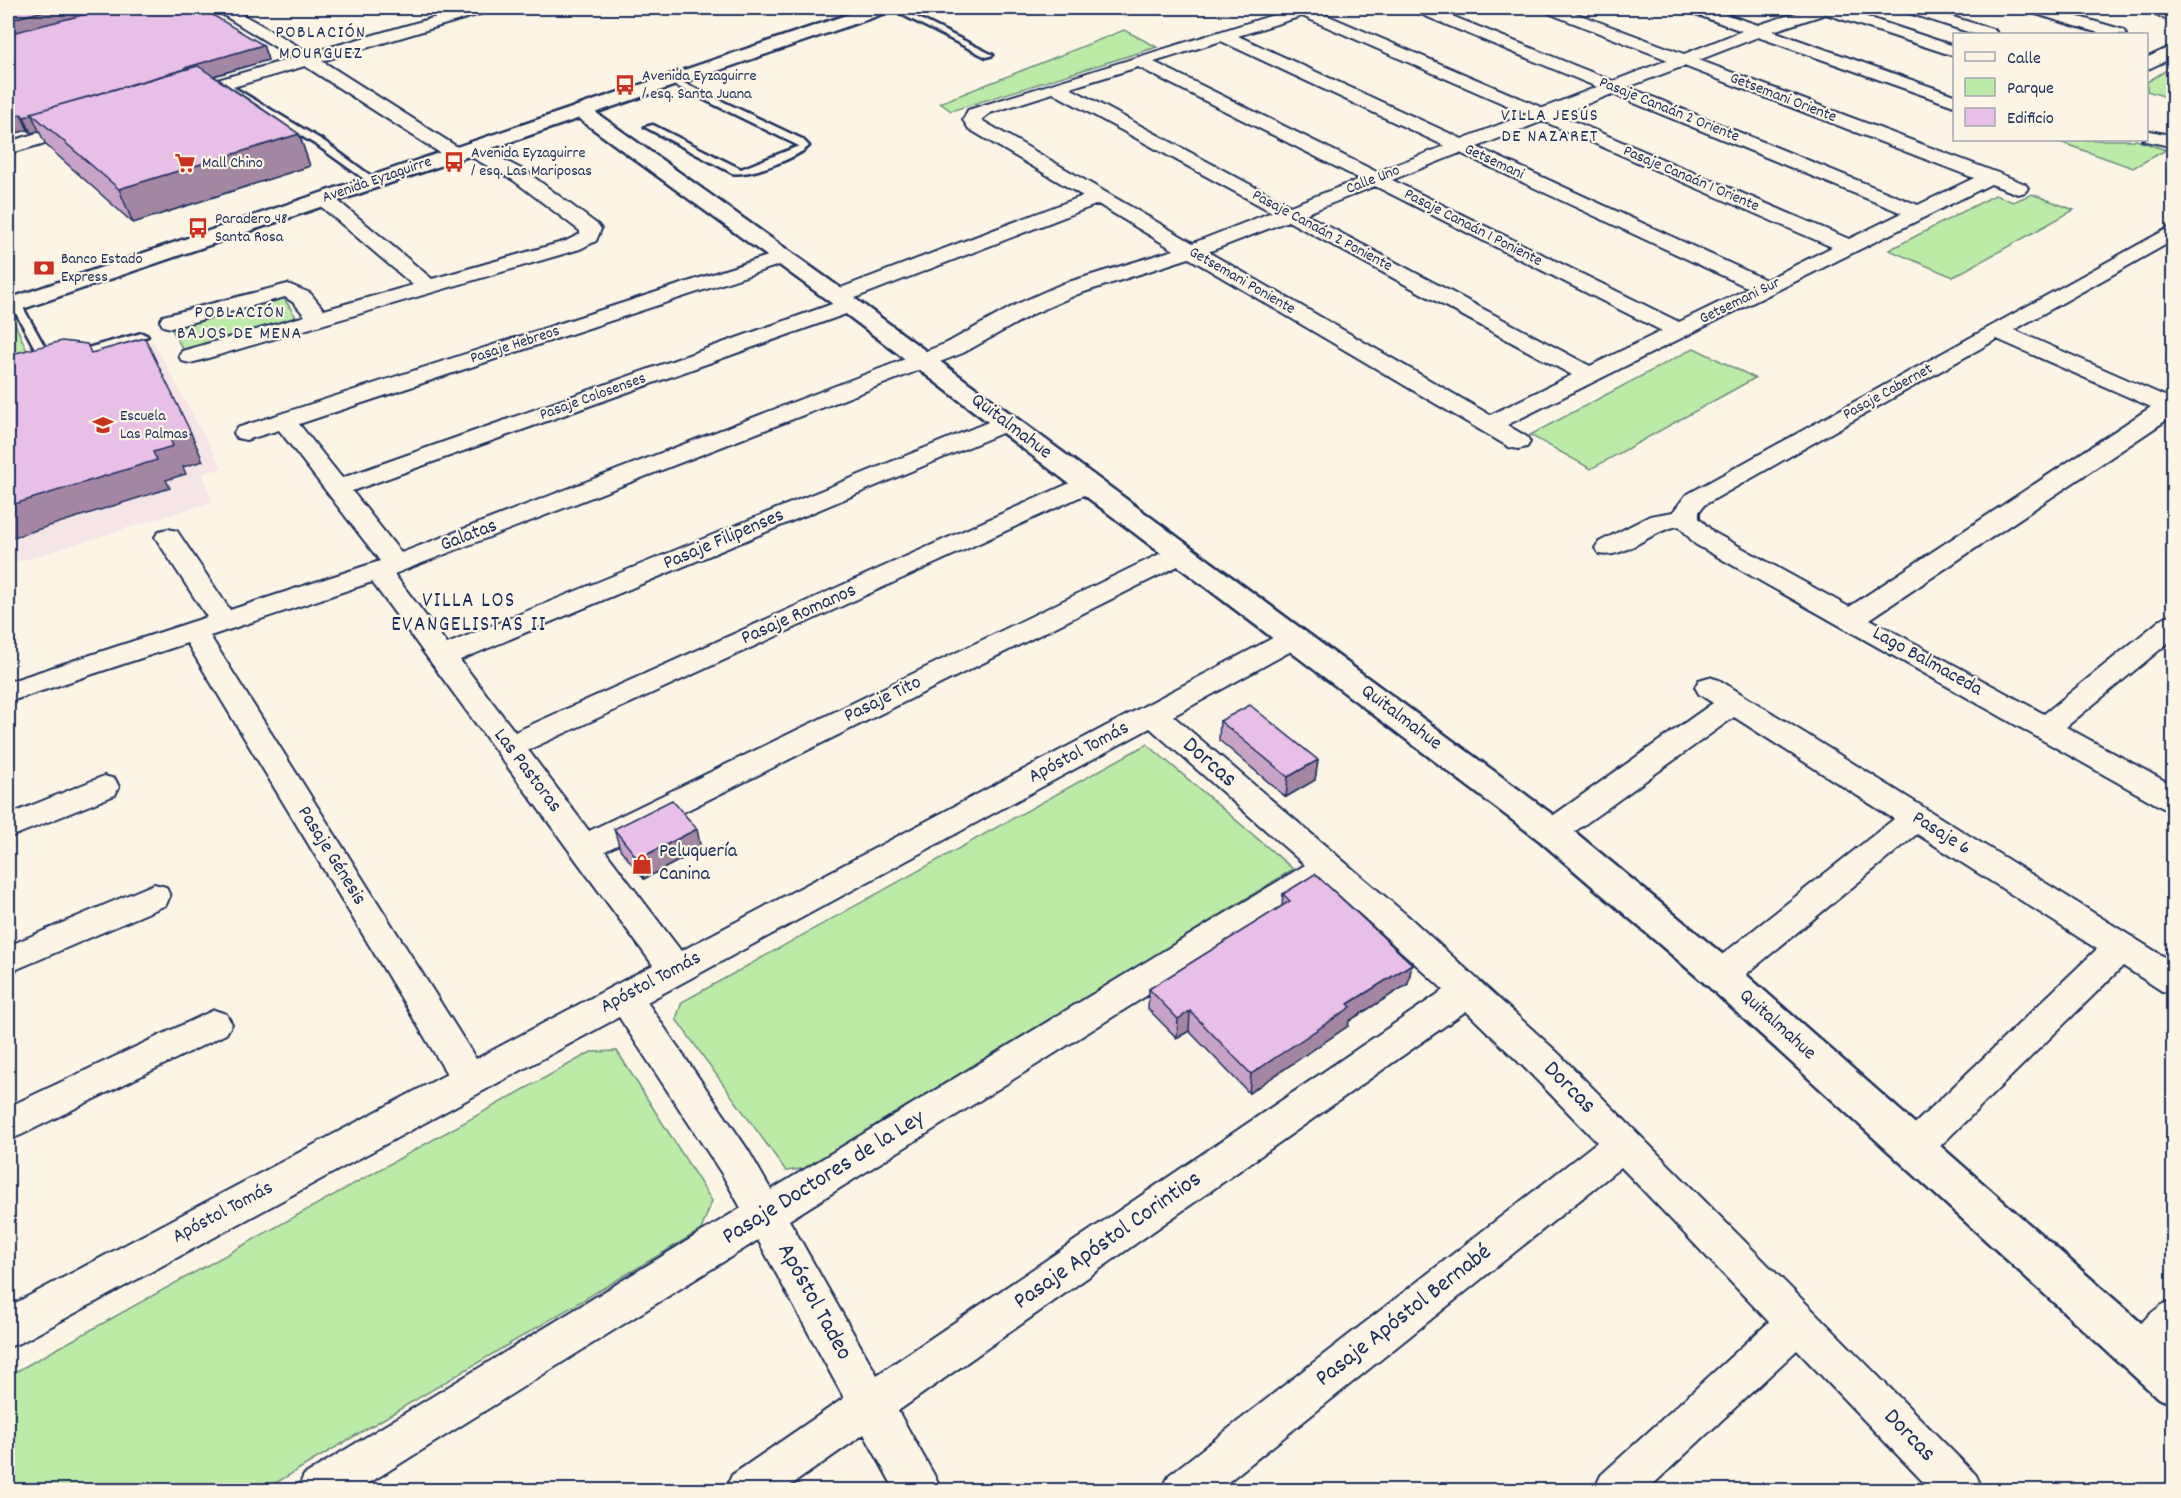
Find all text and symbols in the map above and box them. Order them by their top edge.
district label: POBLACIÓN MOURGUEZ [276,21,366,67]
legend [1953,33,2148,141]
text: Calle [2007,47,2041,72]
place label: Avenida Eyzaguirre / esq. Santa Juana [642,65,757,106]
street label: Getsemani Oriente [1726,67,1840,129]
street label: Pasaje Canaán 2 Oriente [1595,71,1743,149]
bus stop icon: Avenida Eyzaguirre / esq. Santa Juana [613,73,637,97]
text: Parque [2007,77,2054,102]
district label: VILLA JESÚS DE NAZARET [1501,104,1599,150]
text: Edificio [2007,107,2054,132]
street label: Getsemani [1460,138,1528,186]
street label: Pasaje Canaán 1 Oriente [1619,140,1763,218]
place label: Avenida Eyzaguirre / esq. Las Mariposas [471,142,592,183]
street label: Avenida Eyzaguirre [319,150,435,210]
bus stop icon: Avenida Eyzaguirre / esq. Las Mariposas [442,150,466,174]
supermarket icon: Mall Chino [173,151,197,175]
place label: Mall Chino [202,152,263,175]
street label: Calle Uno [1343,159,1403,201]
street label: Pasaje Canaán 1 Poniente [1400,183,1546,273]
street label: Pasaje Canaán 2 Poniente [1248,184,1396,278]
place label: Paradero 48 Santa Rosa [215,208,288,249]
bus stop icon: Paradero 48 Santa Rosa [186,216,210,240]
street label: Getsemani Poniente [1185,241,1299,321]
place label: Banco Estado Express [61,248,143,289]
bank icon: Banco Estado Express [32,256,56,280]
street label: Getsemani Sur [1696,272,1784,330]
district label: POBLACIÓN BAJOS DE MENA [177,301,303,347]
street label: Pasaje Hebreos [467,320,563,370]
street label: Pasaje Cabernet [1839,358,1937,426]
street label: Pasaje Colosenses [537,367,650,427]
street label: Quitalmahue [965,387,1058,467]
place label: Escuela Las Palmas [120,405,189,446]
school or university icon: Escuela Las Palmas [91,413,115,437]
street label: Pasaje Filipenses [659,502,789,578]
street label: Galatas [437,512,501,560]
street label: Pasaje Romanos [737,577,861,653]
district label: VILLA LOS EVANGELISTAS II [391,587,547,641]
street label: Lago Balmaceda [1867,620,1988,704]
street label: Pasaje Tito [840,669,926,731]
street label: Quitalmahue [1355,678,1448,758]
street label: Apóstol Tomás [1024,715,1134,791]
street label: Las Pastoras [486,723,568,819]
street label: Dorcas [1174,730,1244,796]
street label: Pasaje Génesis [289,801,373,911]
street label: Pasaje 6 [1906,805,1976,863]
place label: Peluquería Canina [659,838,738,889]
shop icon: Peluquería Canina [630,852,654,876]
street label: Apóstol Tomás [596,945,706,1021]
street label: Quitalmahue [1732,983,1822,1067]
street label: Dorcas [1535,1054,1603,1122]
street label: Pasaje Doctores de la Ley [716,1101,933,1254]
street label: Pasaje Apóstol Corintios [1007,1163,1209,1319]
street label: Apóstol Tomás [168,1175,278,1251]
street label: Pasaje Apóstol Bernabé [1309,1236,1499,1396]
street label: Apóstol Tadeo [768,1237,860,1367]
street label: Dorcas [1875,1402,1943,1470]

